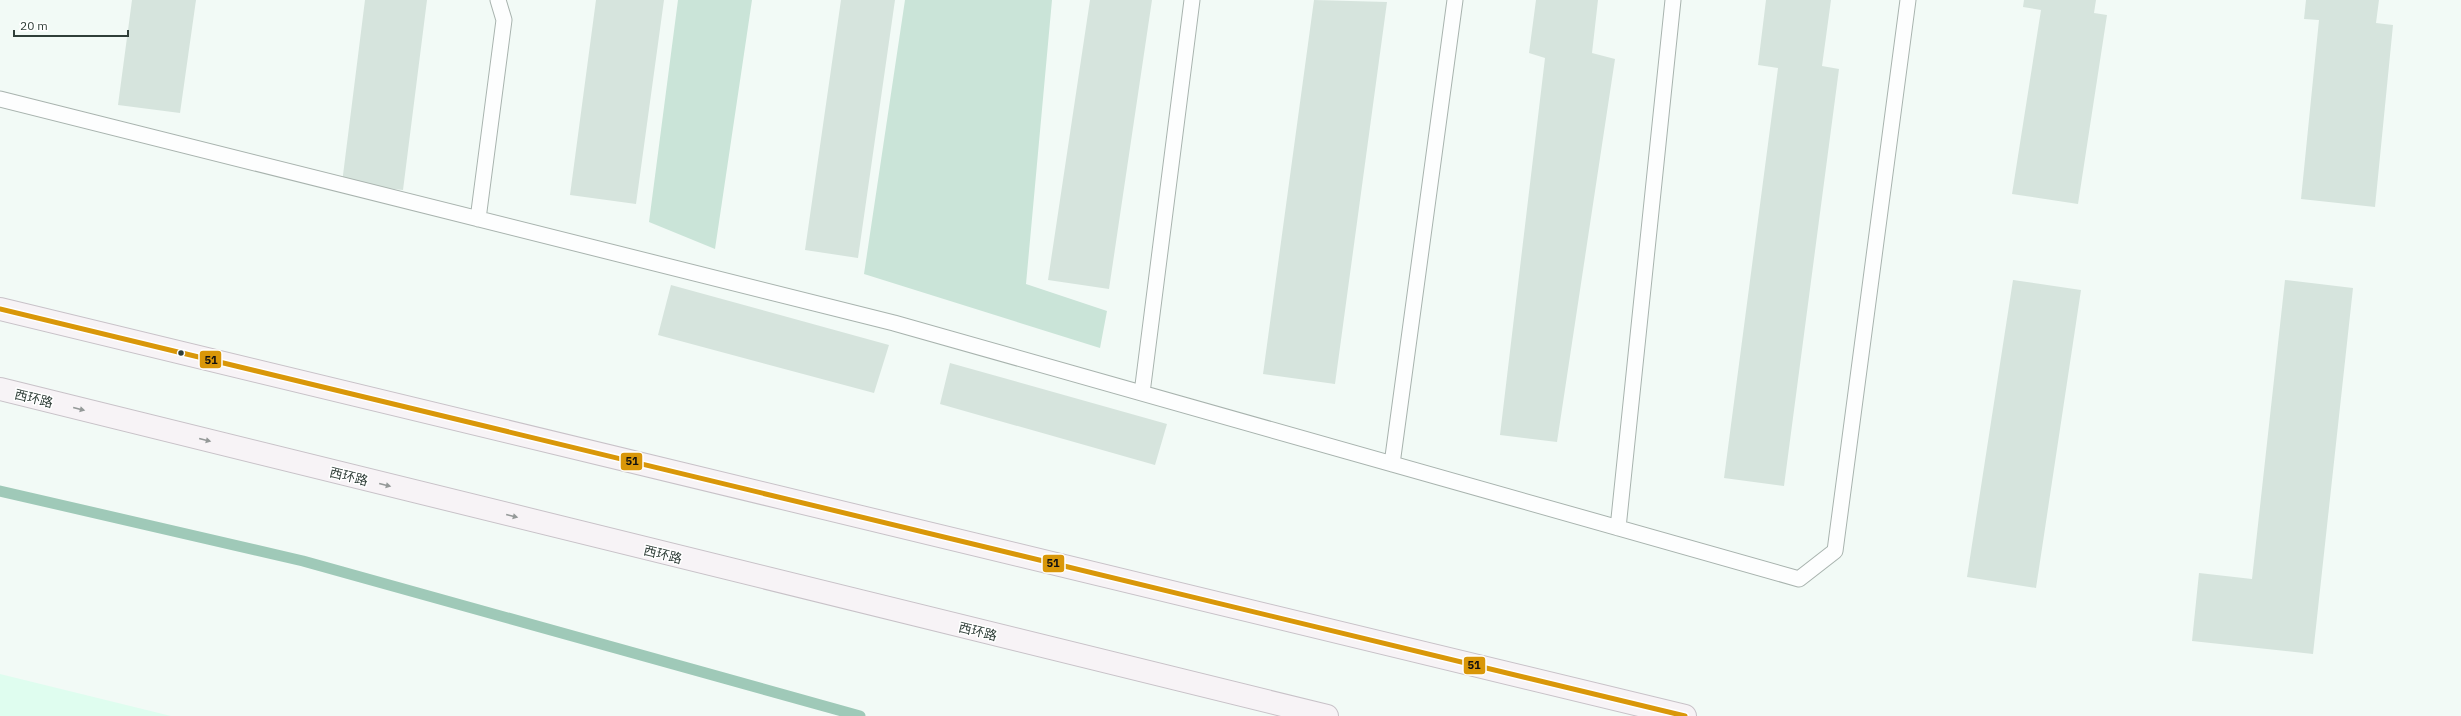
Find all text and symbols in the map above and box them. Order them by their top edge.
scale bar [14,12,128,38]
text: 20 m [20,18,48,33]
unlabelled marker [176,348,186,358]
line badge: 51 [199,350,222,369]
text: 51 [204,353,218,367]
street label: 西环路 [13,386,55,411]
one-way arrow [73,406,85,412]
one-way arrow [199,437,211,443]
line badge: 51 [620,452,643,471]
text: 51 [625,454,639,468]
street label: 西环路 [328,464,370,489]
one-way arrow [379,482,392,488]
one-way arrow [506,513,518,519]
street label: 西环路 [642,542,684,567]
line badge: 51 [1042,554,1065,573]
text: 51 [1046,556,1060,570]
street label: 西环路 [957,619,999,644]
line badge: 51 [1463,656,1486,675]
text: 51 [1467,658,1481,672]

